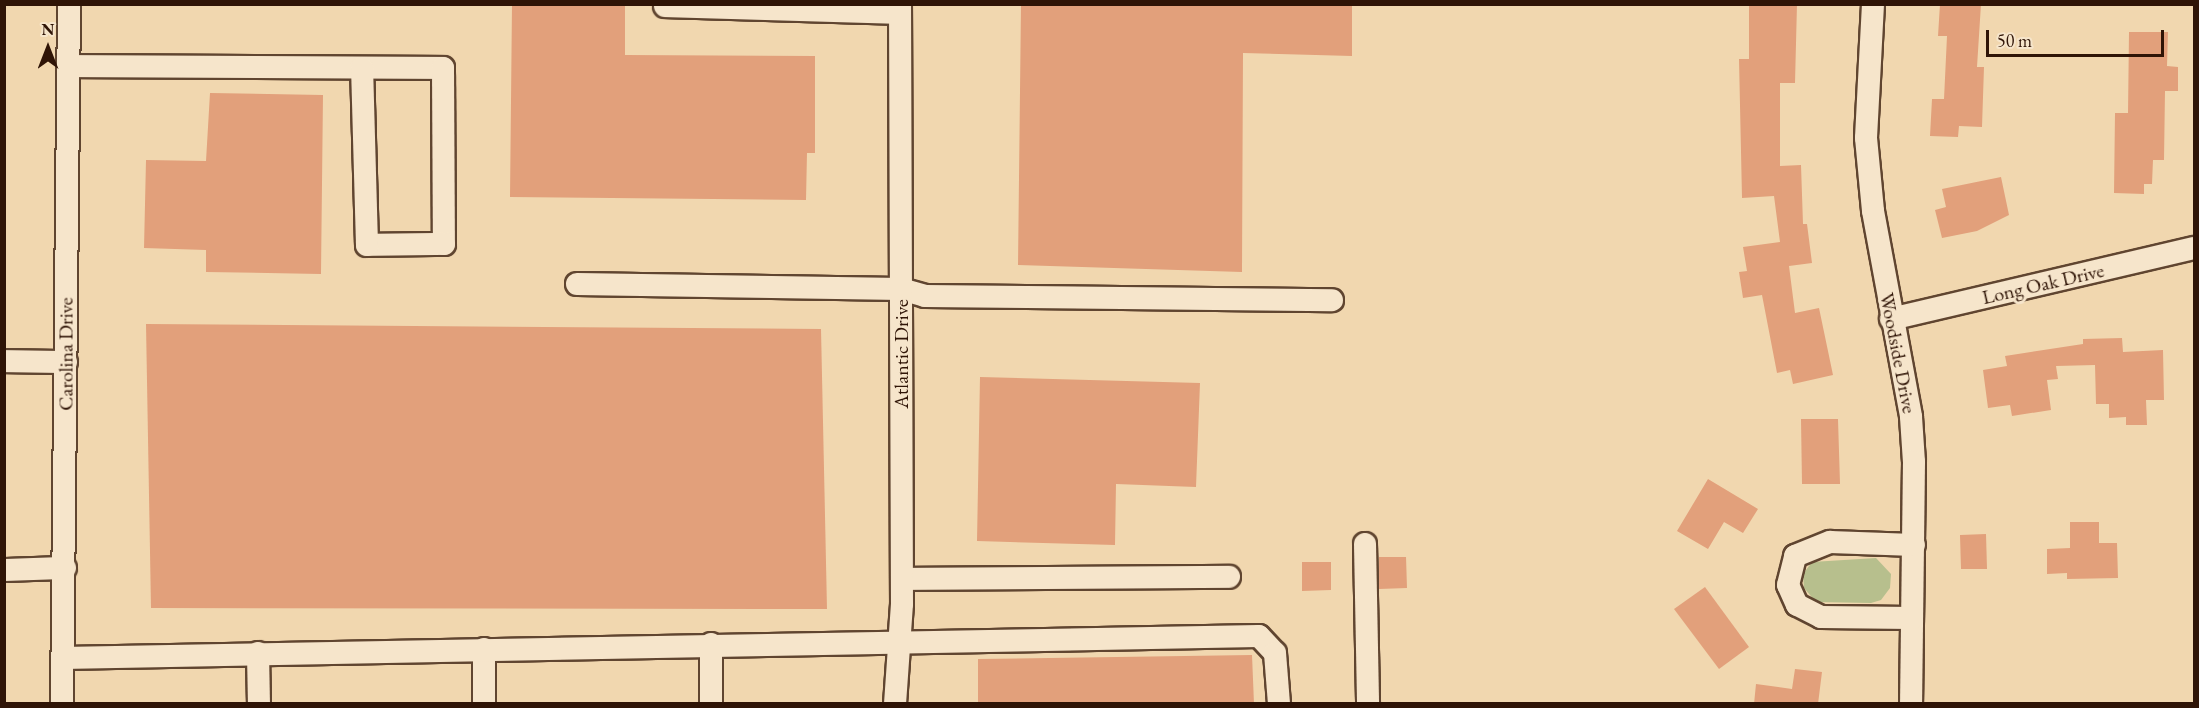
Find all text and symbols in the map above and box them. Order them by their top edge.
north arrow [18,18,78,78]
scale bar [1989,18,2168,56]
text: N [42,19,54,40]
text: 50 m [1997,29,2032,52]
street label: Long Oak Drive [1980,258,2106,310]
street label: Woodside Drive [1875,291,1921,415]
street label: Carolina Drive [54,297,78,411]
street label: Atlantic Drive [889,299,913,409]

